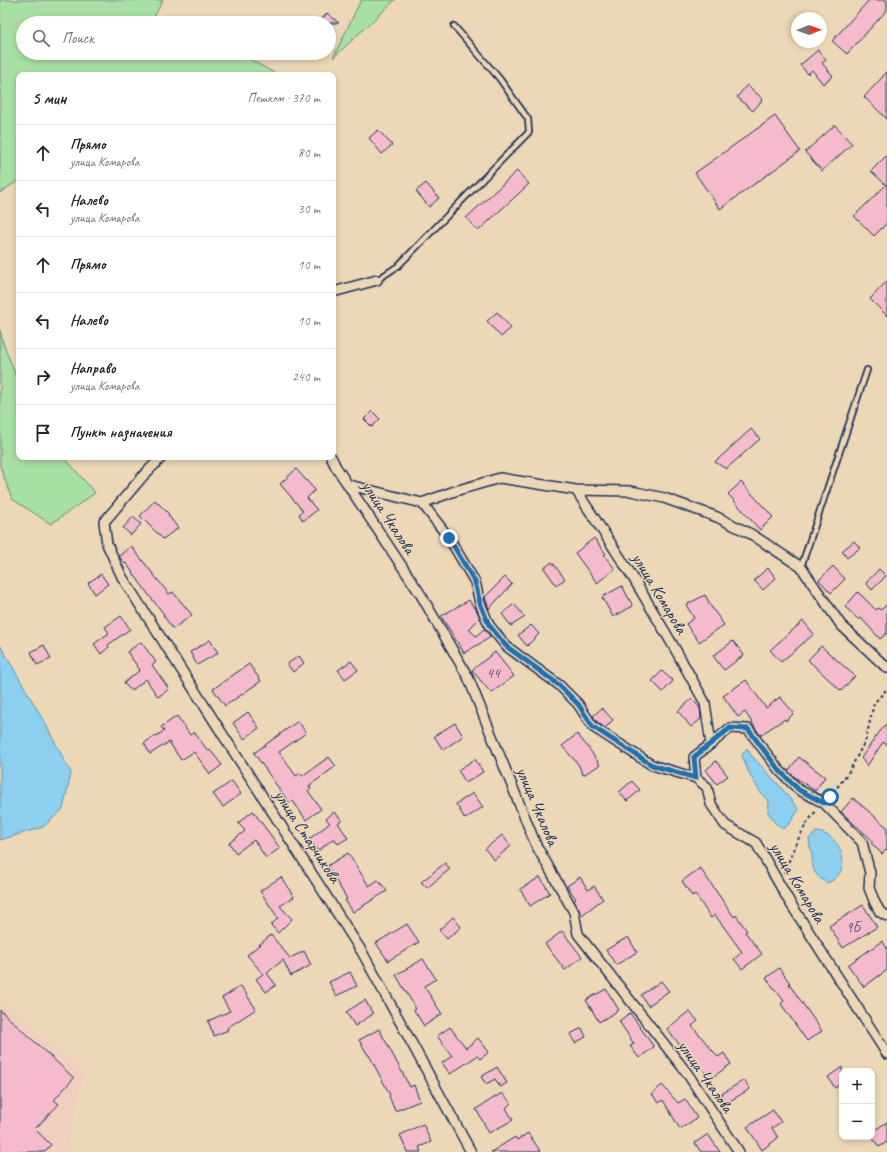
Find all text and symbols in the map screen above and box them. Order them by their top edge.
north arrow [791,12,827,48]
search box [16,16,336,60]
icon: search [30,27,52,49]
text: Поиск [62,29,94,48]
text: 5 мин [32,88,66,109]
text: Пешком · 370 m [247,90,320,106]
text: Прямо [70,135,106,154]
icon: ahead [32,142,54,164]
text: 80 m [298,145,320,161]
text: улица Комарова [70,154,139,170]
text: Налево [70,191,108,210]
icon: left [32,198,54,220]
text: 30 m [298,201,320,217]
text: улица Комарова [70,210,139,226]
icon: ahead [32,254,54,276]
text: Прямо [70,255,106,274]
text: 10 m [298,257,320,273]
icon: left [32,310,54,332]
text: Налево [70,311,108,330]
text: 10 m [298,313,320,329]
text: Направо [70,359,116,378]
icon: right [32,366,54,388]
text: 240 m [292,369,320,385]
text: улица Комарова [70,378,139,394]
icon: arrive [32,422,54,444]
text: Пункт назначения [70,423,172,442]
street label: улица Чкалова [356,476,421,560]
route end [440,529,458,547]
street label: улица Комарова [627,548,693,639]
house number: 44 [486,664,501,683]
street label: улица Чкалова [511,763,564,851]
street label: улица Старчикова [269,785,346,888]
route start [821,788,839,806]
street label: улица Комарова [765,837,831,928]
house number: 9Б [846,918,863,937]
street label: улица Чкалова [672,1035,739,1118]
map controls [839,1068,875,1140]
button: + [839,1068,875,1104]
button: − [839,1104,875,1140]

